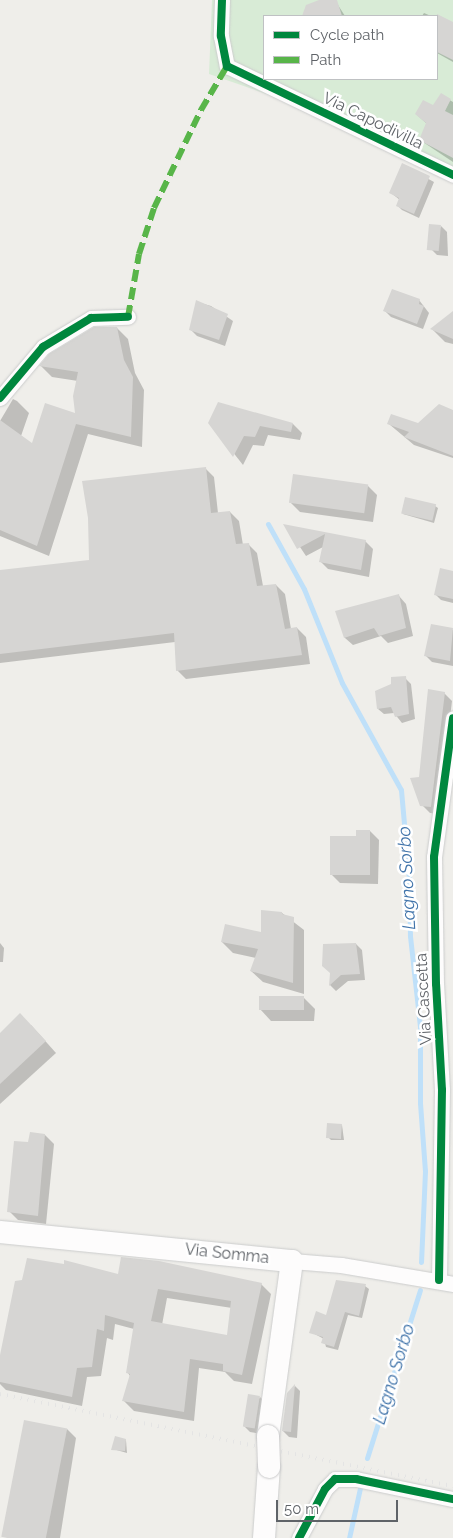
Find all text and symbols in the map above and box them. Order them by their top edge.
legend [263,15,438,80]
text: Cycle path [310,26,384,44]
text: Path [310,51,341,69]
street label: Via Capodivilla [320,88,426,154]
water label: Lagno Sorbo [393,826,421,930]
street label: Via Cascetta [412,953,436,1045]
street label: Via Somma [184,1240,270,1268]
water label: Lagno Sorbo [368,1321,420,1427]
scale bar [278,1490,400,1522]
text: 50 m [284,1500,319,1518]

